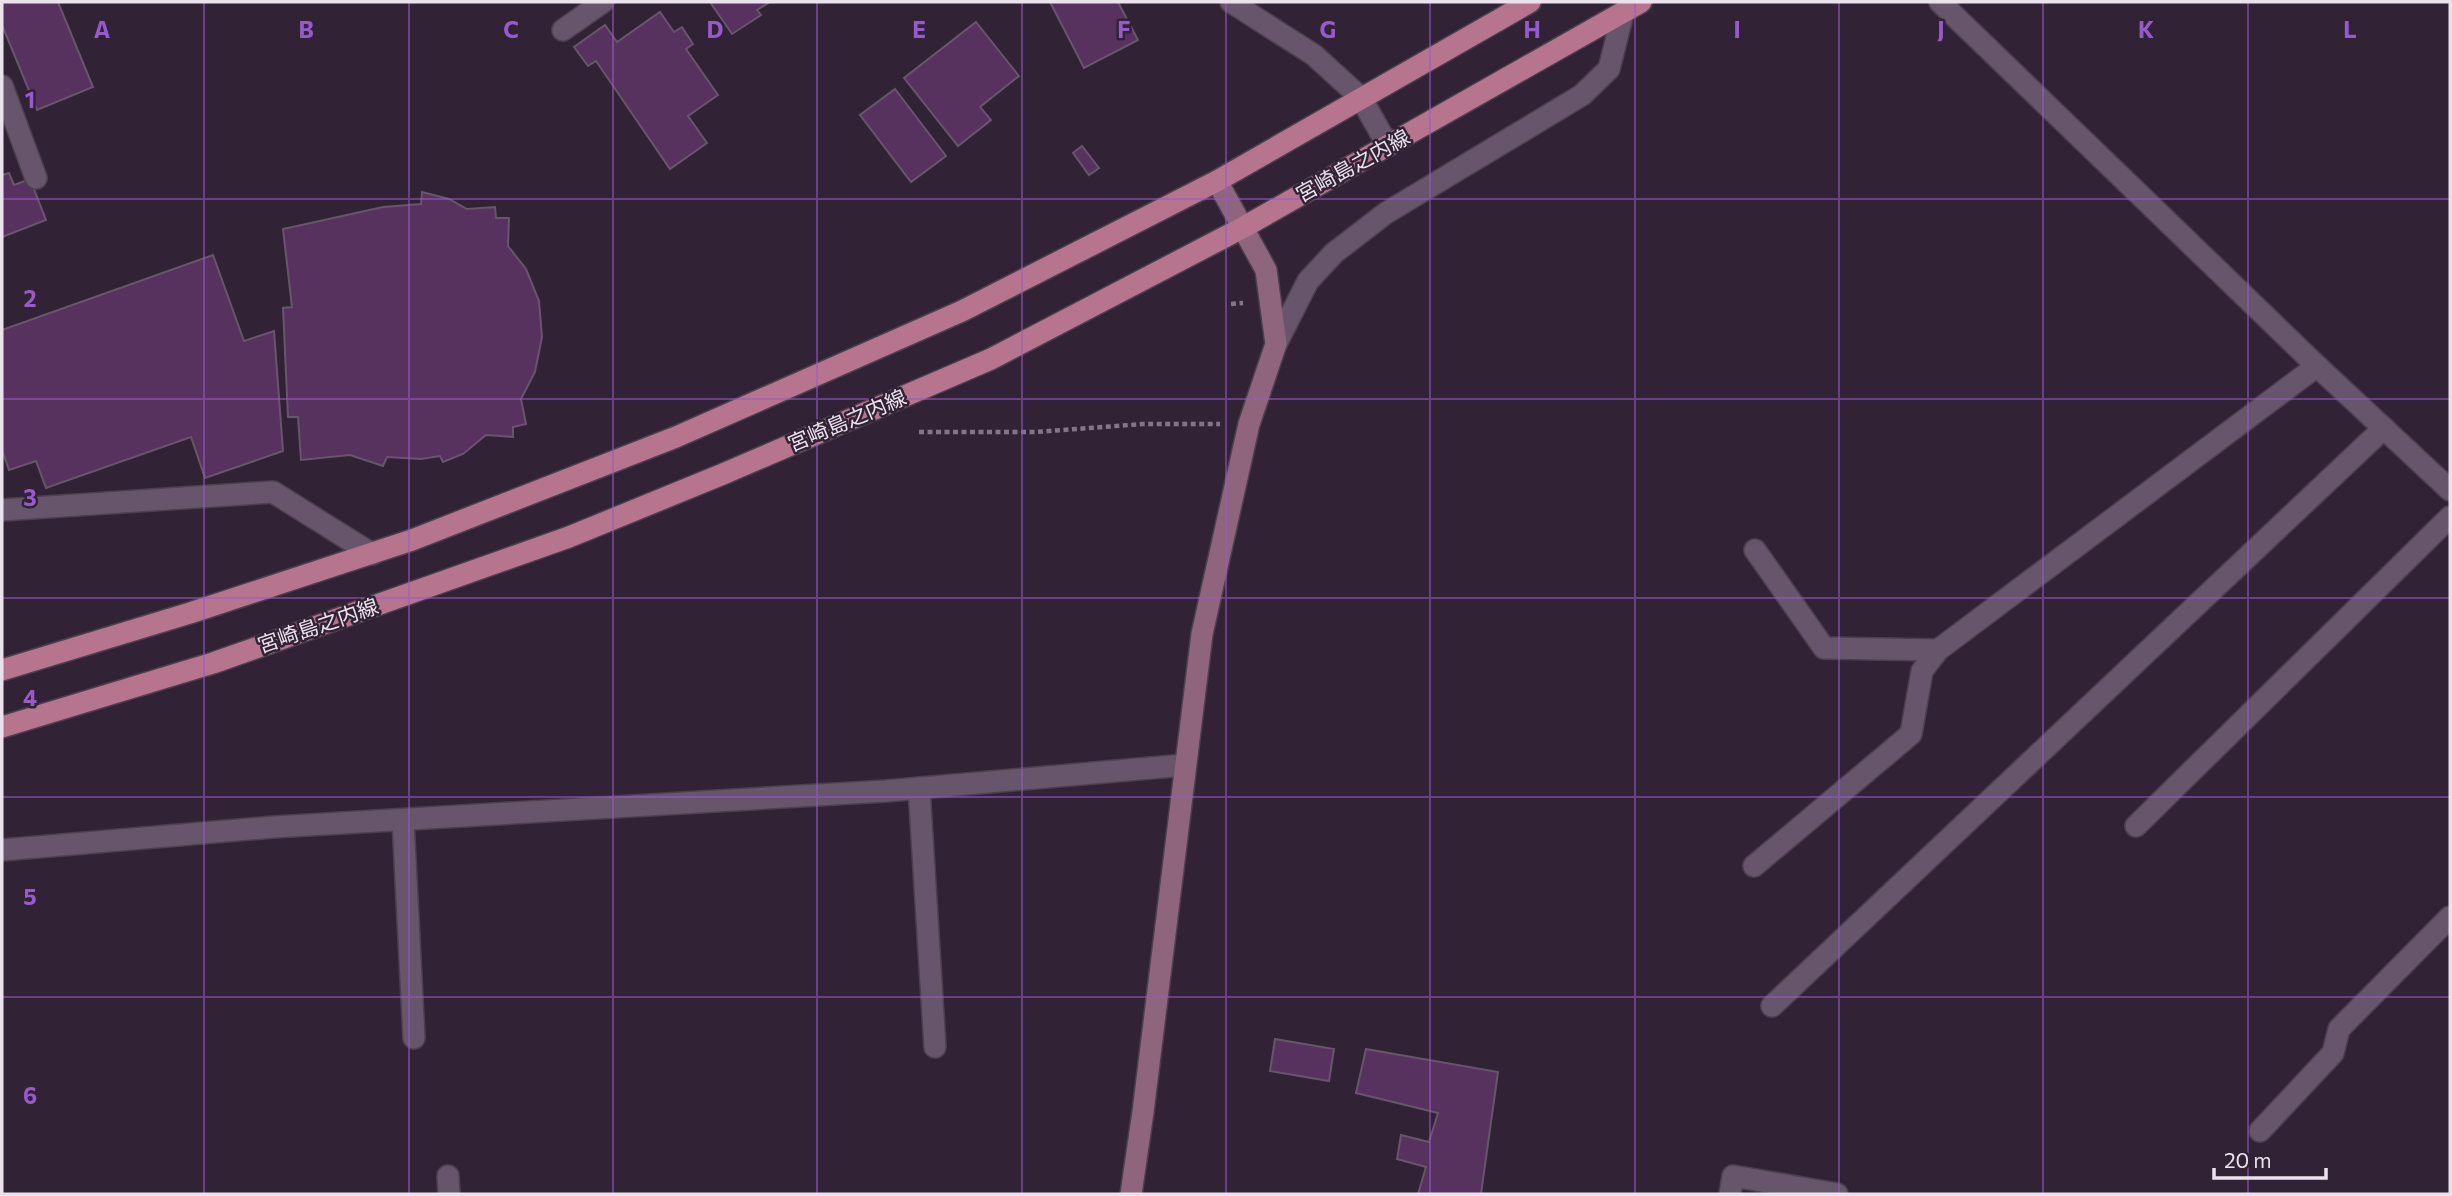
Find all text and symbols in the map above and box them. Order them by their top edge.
text: A [94,15,111,43]
text: B [298,15,314,43]
text: C [503,15,519,43]
text: D [707,15,724,43]
text: E [912,15,926,43]
text: F [1117,15,1131,43]
text: G [1320,15,1336,43]
text: H [1523,15,1541,43]
text: I [1733,15,1741,43]
text: J [1937,15,1945,43]
text: K [2138,15,2154,43]
text: L [2343,15,2357,43]
text: 1 [25,85,35,113]
street label: 宮崎島之内線 [1291,123,1413,206]
text: 2 [23,284,37,312]
street label: 宮崎島之内線 [784,383,909,456]
text: 3 [23,483,37,511]
street label: 宮崎島之内線 [254,592,381,657]
text: 4 [23,683,37,711]
text: 5 [23,882,37,910]
text: 6 [23,1081,37,1109]
scale bar [2214,1136,2326,1180]
text: 20 m [2224,1147,2272,1172]

